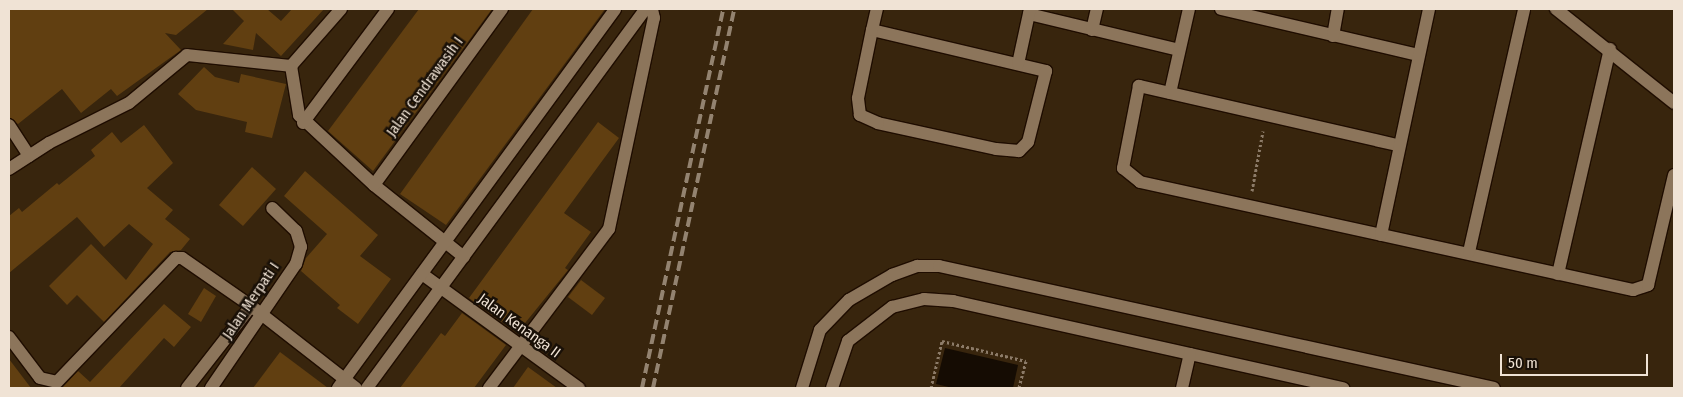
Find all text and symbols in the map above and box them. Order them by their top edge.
street label: Jalan Cendrawasih I [383,34,467,140]
street label: Jalan Merpati I [219,259,283,343]
street label: Jalan Kenanga II [474,290,564,362]
scale bar [1503,344,1650,376]
text: 50 m [1508,354,1538,372]

